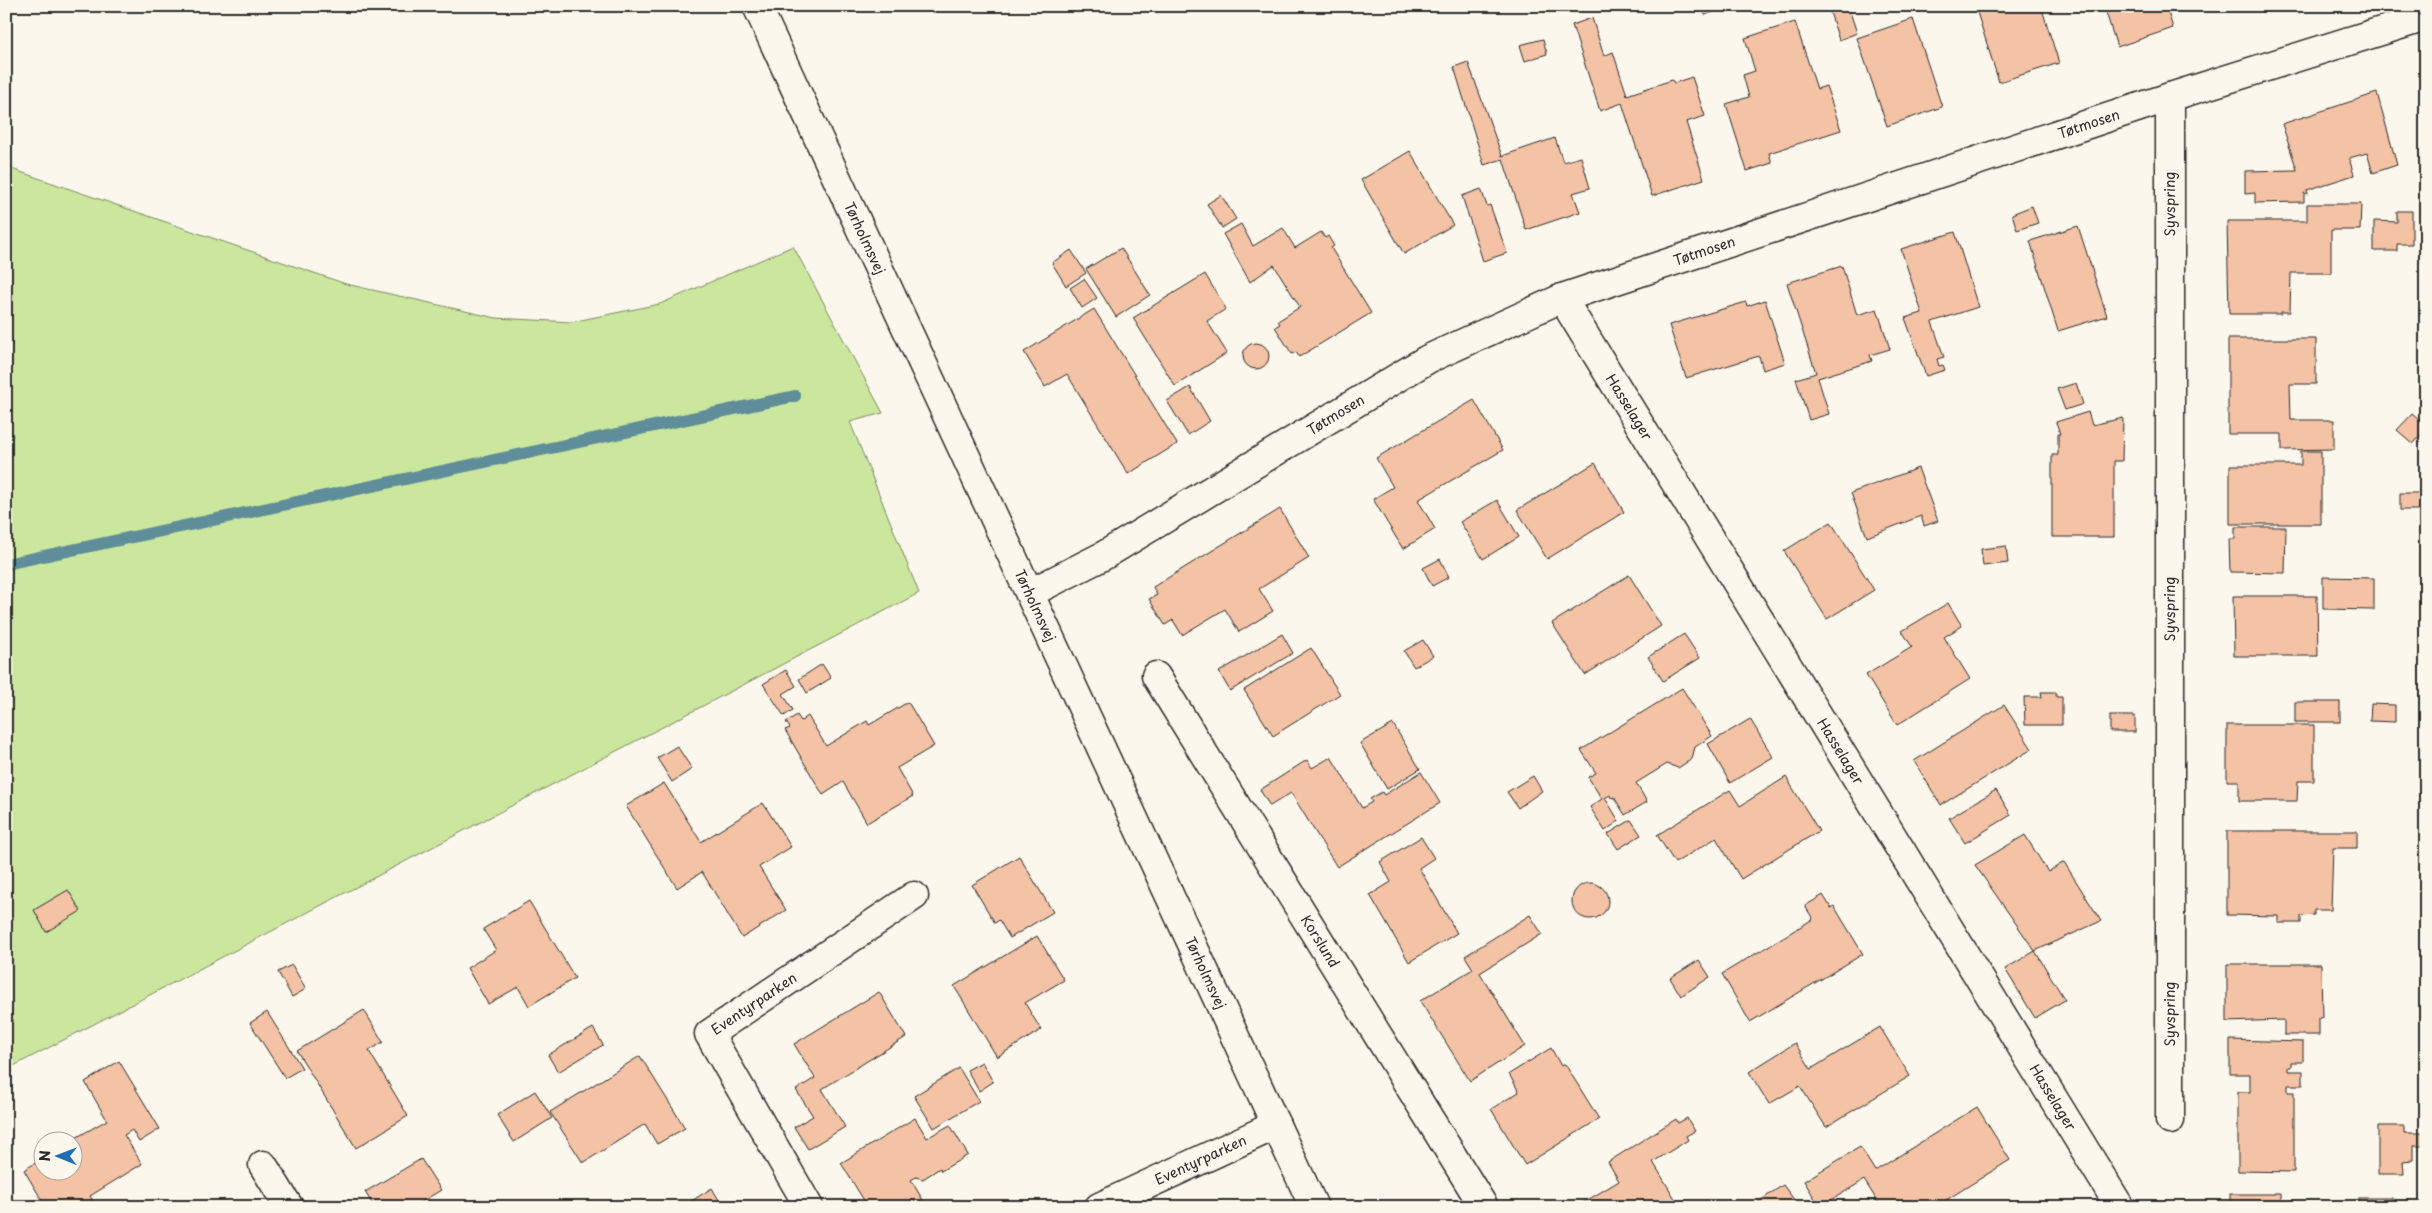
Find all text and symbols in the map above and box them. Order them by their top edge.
street label: Tøtmosen [2055,103,2122,143]
street label: Syvspring [2159,172,2180,236]
street label: Tørholmsvej [839,198,891,278]
street label: Tøtmosen [1670,230,1738,271]
street label: Hasselager [1601,370,1658,444]
street label: Tøtmosen [1303,389,1368,440]
street label: Tørholmsvej [1010,566,1061,645]
street label: Syvspring [2159,577,2180,641]
street label: Hasselager [1812,714,1869,789]
street label: Korslund [1296,911,1345,972]
street label: Tørholmsvej [1180,933,1232,1012]
street label: Eventyrparken [707,967,801,1040]
street label: Syvspring [2159,982,2180,1046]
street label: Hasselager [2025,1060,2082,1135]
street label: Eventyrparken [1151,1129,1250,1190]
north arrow [32,1130,82,1180]
text: N [34,1150,55,1161]

